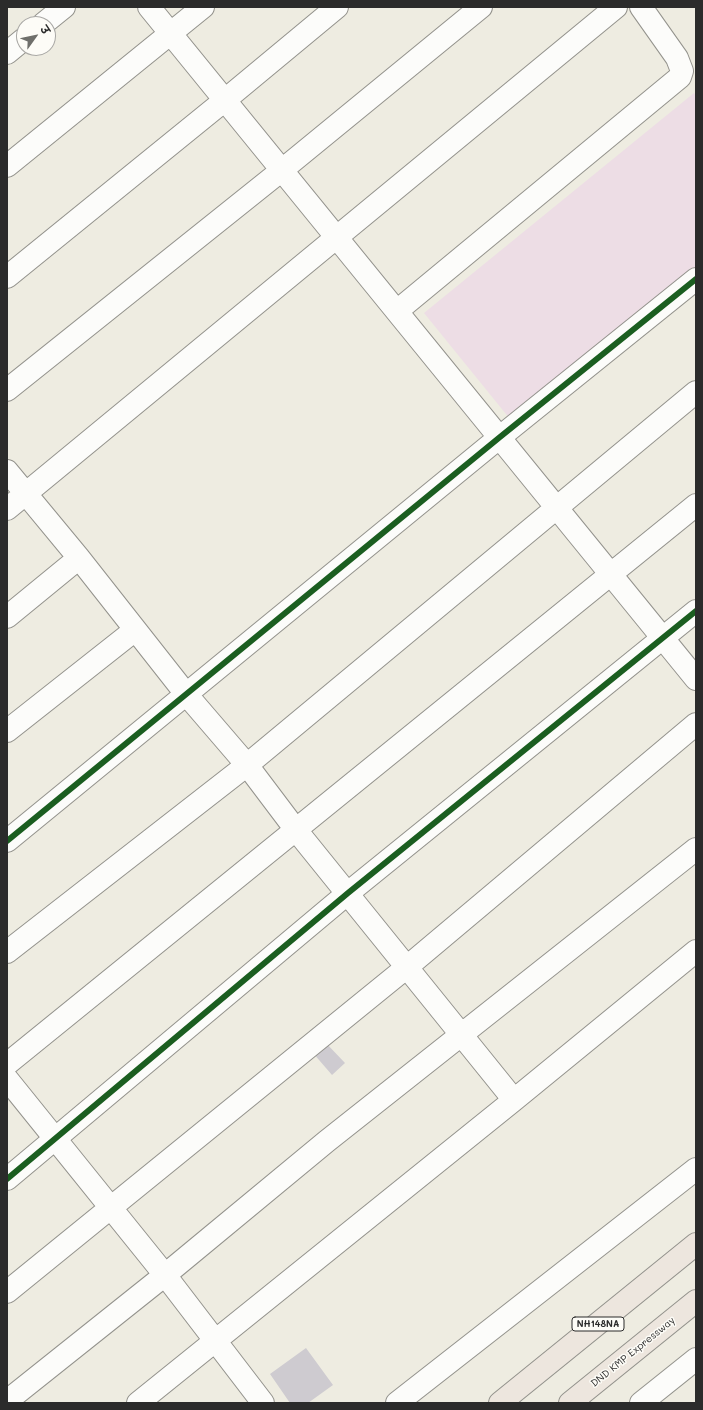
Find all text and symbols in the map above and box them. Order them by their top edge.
north arrow [16,16,56,56]
text: उ [37,23,54,37]
street label: DND KMP Expressway [589,1314,677,1390]
road number: NH148NA [572,1317,624,1331]

